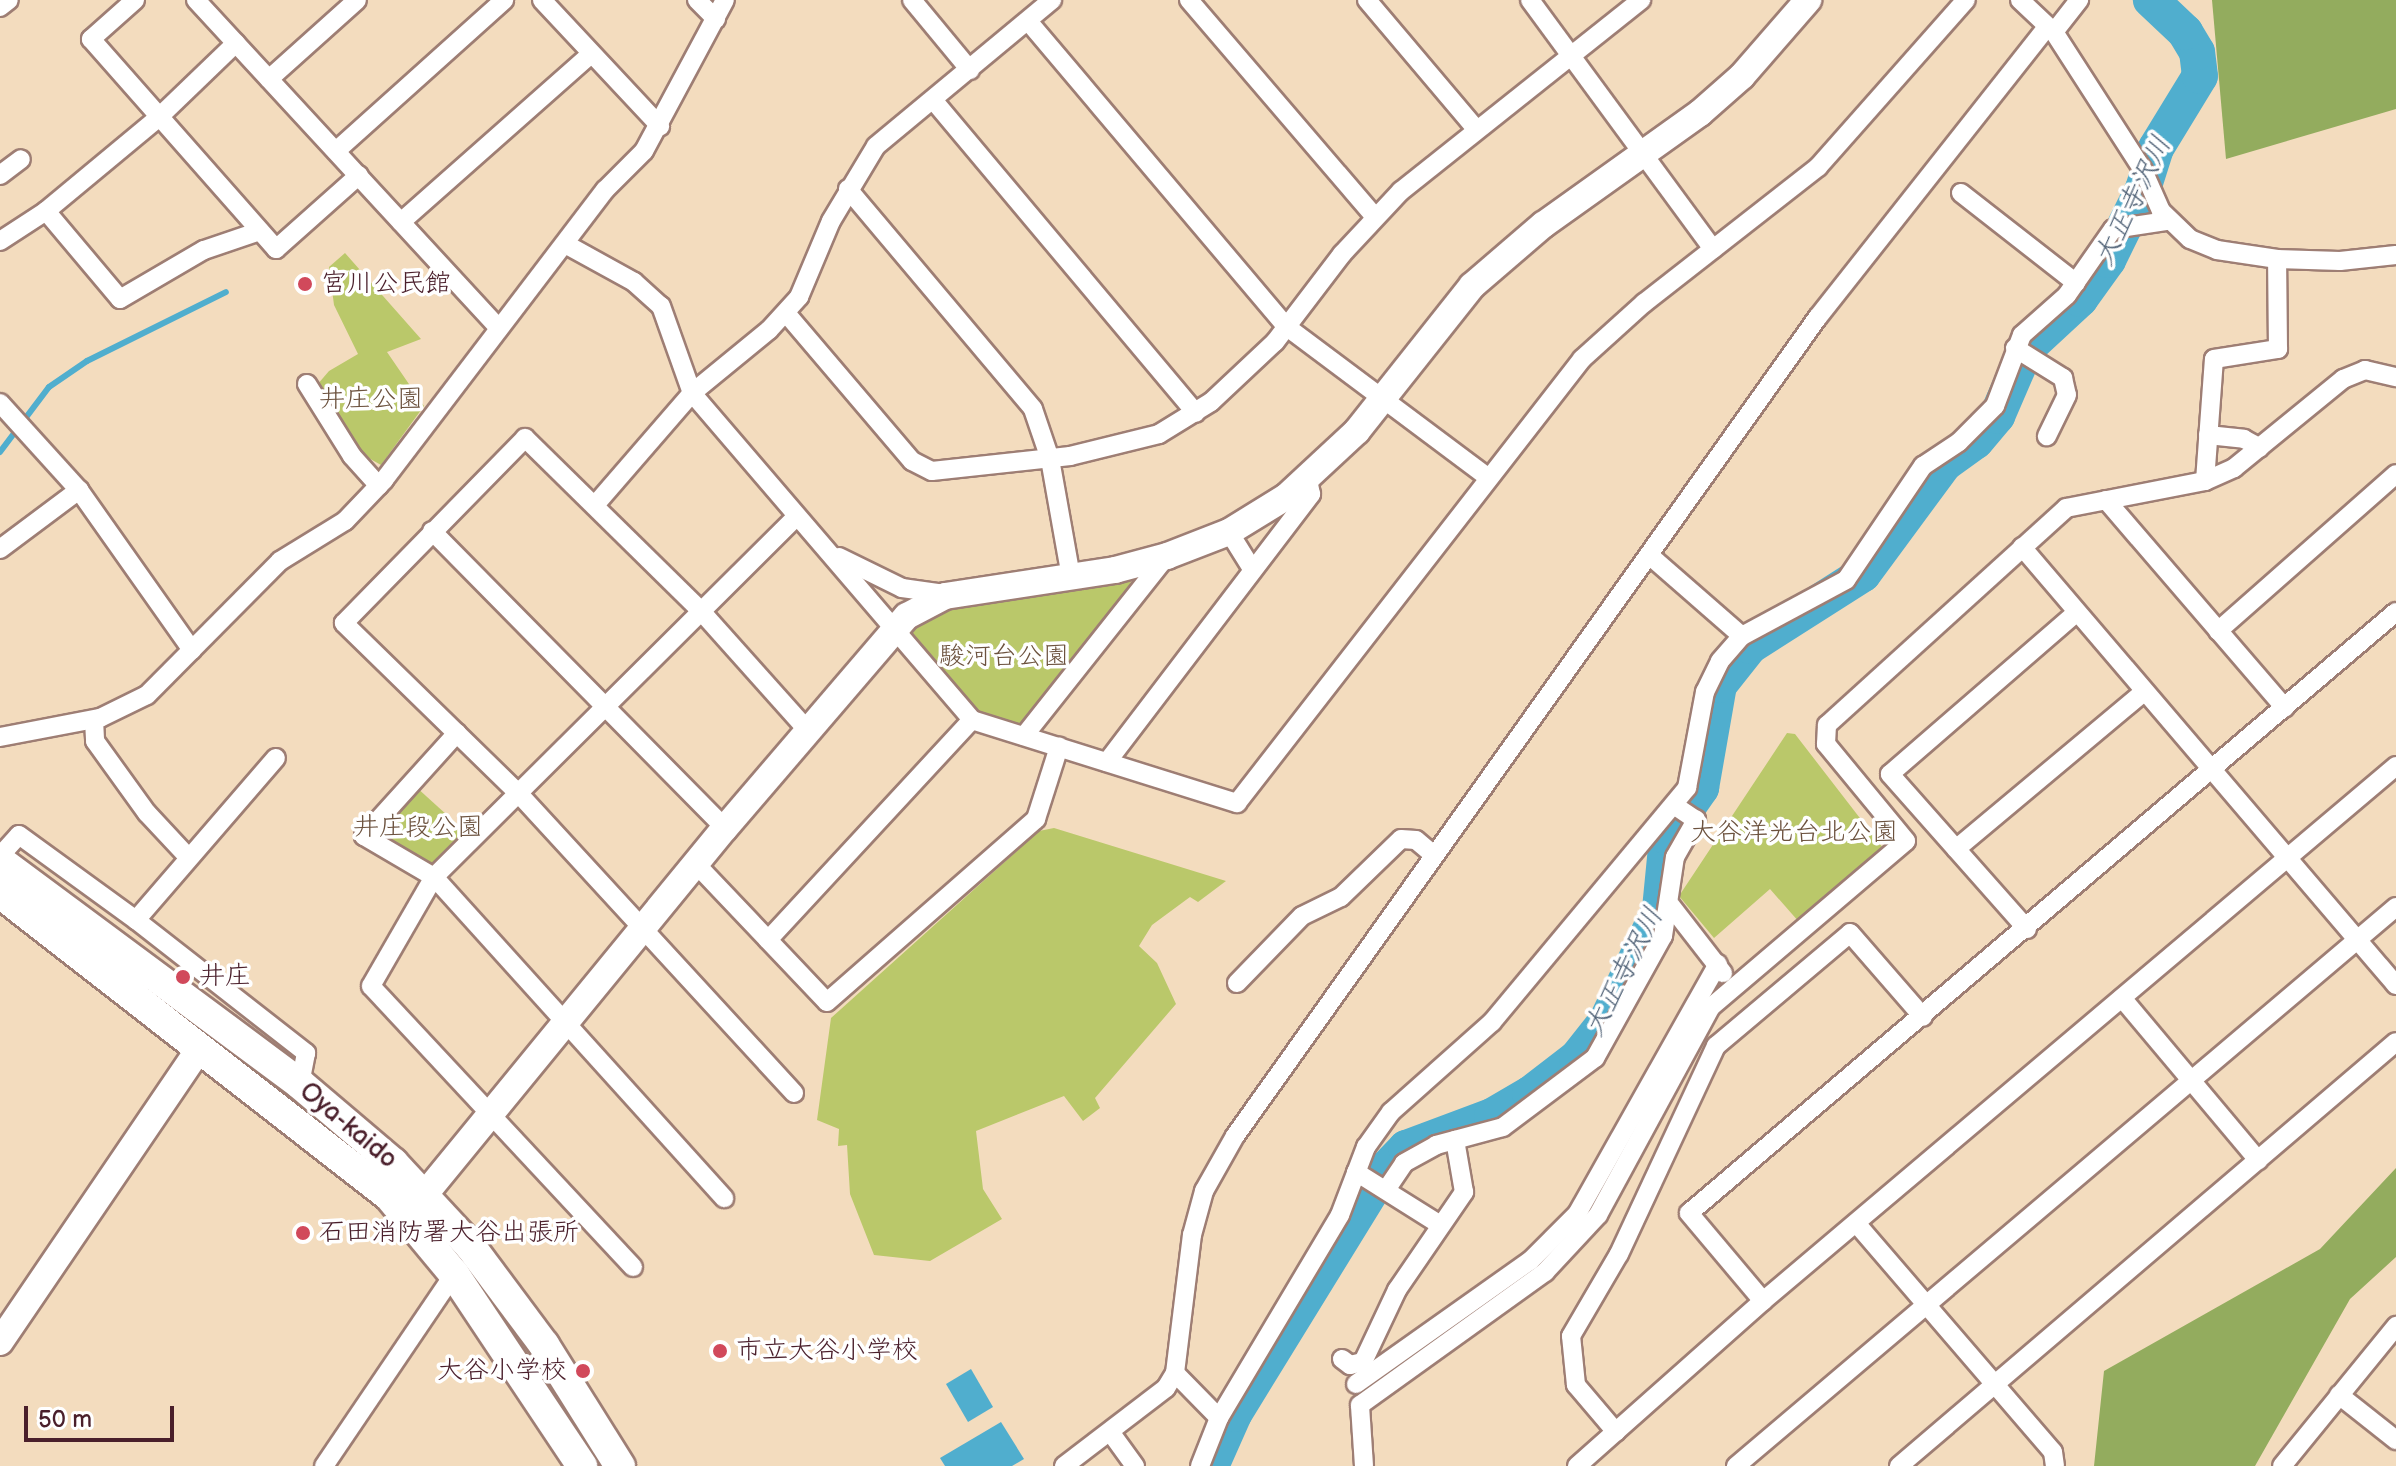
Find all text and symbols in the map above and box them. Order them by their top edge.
water label: 大正寺沢川 [2087,131,2179,271]
place label: 宮川公民館 [321,268,451,300]
marker: 宮川公民館 [296,275,314,293]
park label: 井庄公園 [319,384,423,416]
park label: 駿河台公園 [939,641,1069,673]
park label: 井庄段公園 [353,812,483,844]
park label: 大谷洋光台北公園 [1690,817,1898,849]
water label: 大正寺沢川 [1577,902,1671,1042]
place label: 井庄 [199,961,251,993]
marker: 井庄 [174,968,192,986]
street label: Oya-kaido [293,1076,403,1176]
place label: 石田消防署大谷出張所 [319,1217,579,1249]
marker: 石田消防署大谷出張所 [294,1224,312,1242]
place label: 市立大谷小学校 [736,1335,918,1367]
marker: 市立大谷小学校 [711,1342,729,1360]
place label: 大谷小学校 [437,1355,567,1387]
marker: 大谷小学校 [574,1362,592,1380]
scale bar [28,1390,178,1440]
text: 50 m [38,1405,92,1434]

